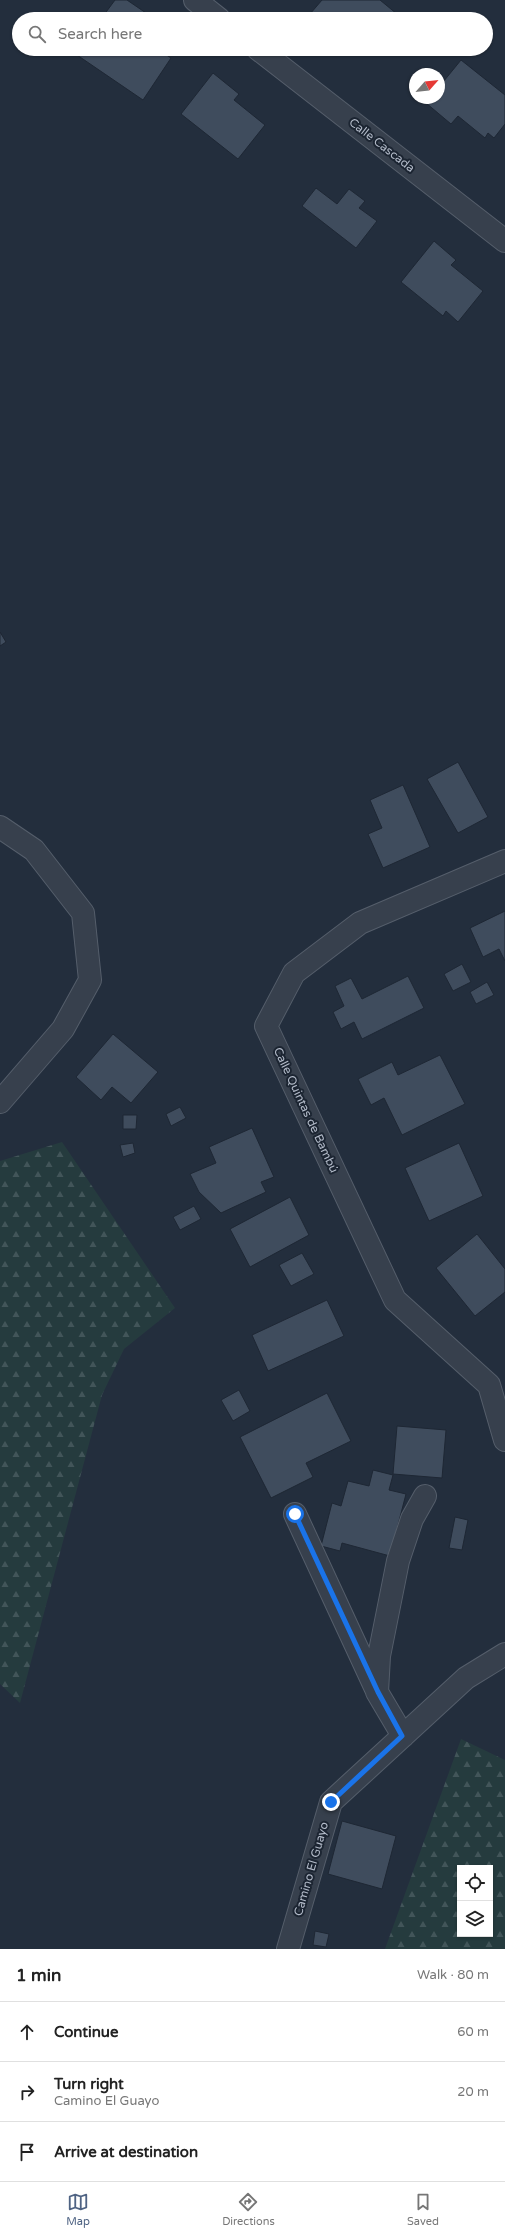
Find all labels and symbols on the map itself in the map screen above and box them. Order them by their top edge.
north arrow [409,68,445,104]
street label: Calle Cascada [346,115,418,175]
street label: Calle Quintas de Bambú [271,1045,341,1175]
route start [286,1505,304,1523]
route end [322,1793,340,1811]
street label: Camino El Guayo [291,1820,331,1918]

